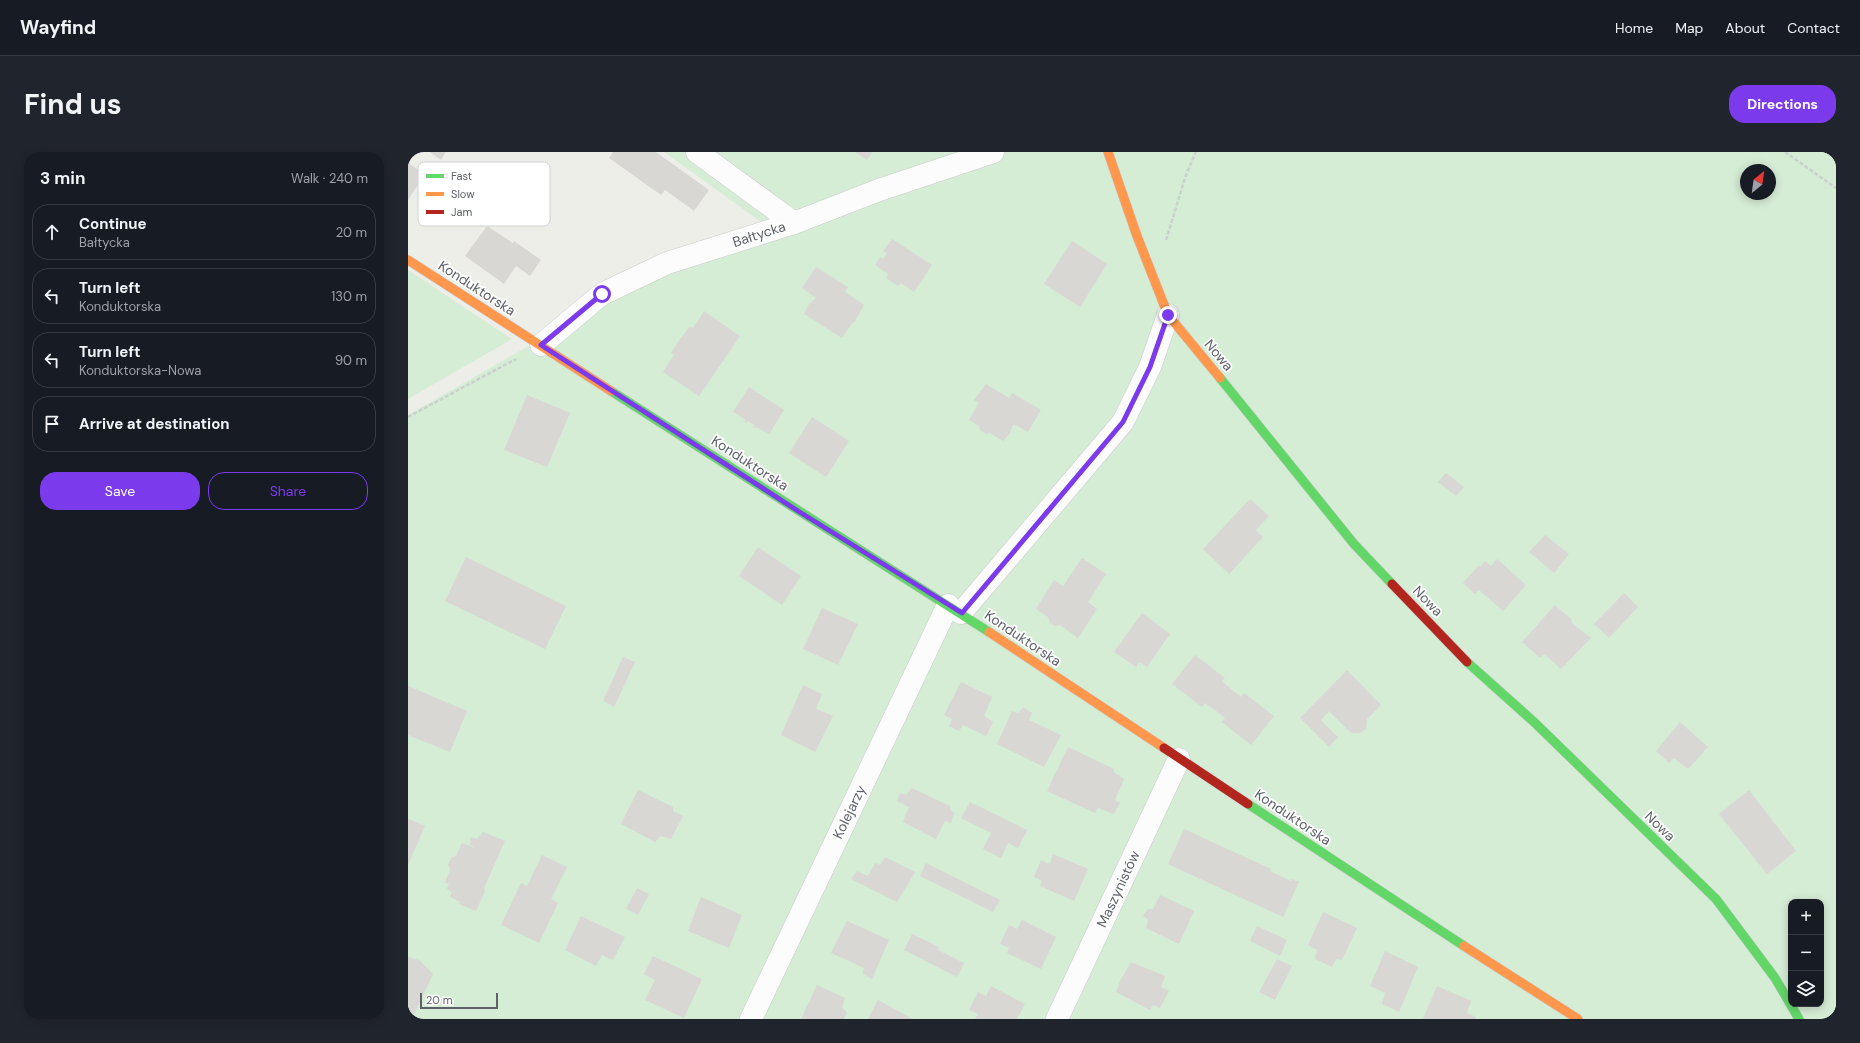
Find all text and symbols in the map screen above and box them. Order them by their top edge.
text: Wayfind [20,15,96,40]
text: Home [1615,19,1653,37]
text: Map [1675,19,1703,37]
text: About [1725,19,1765,37]
text: Contact [1787,19,1840,37]
button: Directions [1729,85,1836,123]
text: Find us [24,86,122,123]
legend [418,162,550,226]
north arrow [1740,164,1776,200]
text: 3 min [40,167,85,189]
text: Fast [451,169,472,183]
text: Walk · 240 m [291,170,368,187]
text: Slow [451,187,475,201]
text: Jam [451,205,472,219]
text: Continue [79,214,147,234]
street label: Bałtycka [730,217,788,251]
icon: ahead [41,221,63,243]
text: 20 m [336,224,367,241]
text: Bałtycka [79,234,130,251]
street label: Konduktorska [435,256,519,320]
text: Turn left [79,278,140,298]
icon: left [41,285,63,307]
route start [593,285,611,303]
text: 130 m [331,288,367,305]
text: Konduktorska [79,298,161,315]
route end [1159,306,1177,324]
street label: Nowa [1201,336,1237,374]
text: Turn left [79,342,140,362]
icon: left [41,349,63,371]
text: 90 m [335,352,367,369]
text: Konduktorska-Nowa [79,362,201,379]
icon: arrive [41,413,63,435]
text: Arrive at destination [79,414,230,434]
street label: Konduktorska [708,431,792,495]
button: Save [40,472,200,510]
button: Share [208,472,368,510]
street label: Nowa [1409,582,1447,620]
street label: Konduktorska [981,606,1065,670]
street label: Kolejarzy [828,782,870,842]
street label: Konduktorska [1251,785,1335,849]
street label: Nowa [1641,807,1679,845]
street label: Maszynistów [1092,847,1144,930]
map controls [1788,899,1824,1007]
button: + [1788,899,1824,935]
button: − [1788,935,1824,971]
button: layers [1788,971,1824,1007]
scale bar [420,991,498,1010]
text: 20 m [426,993,452,1007]

